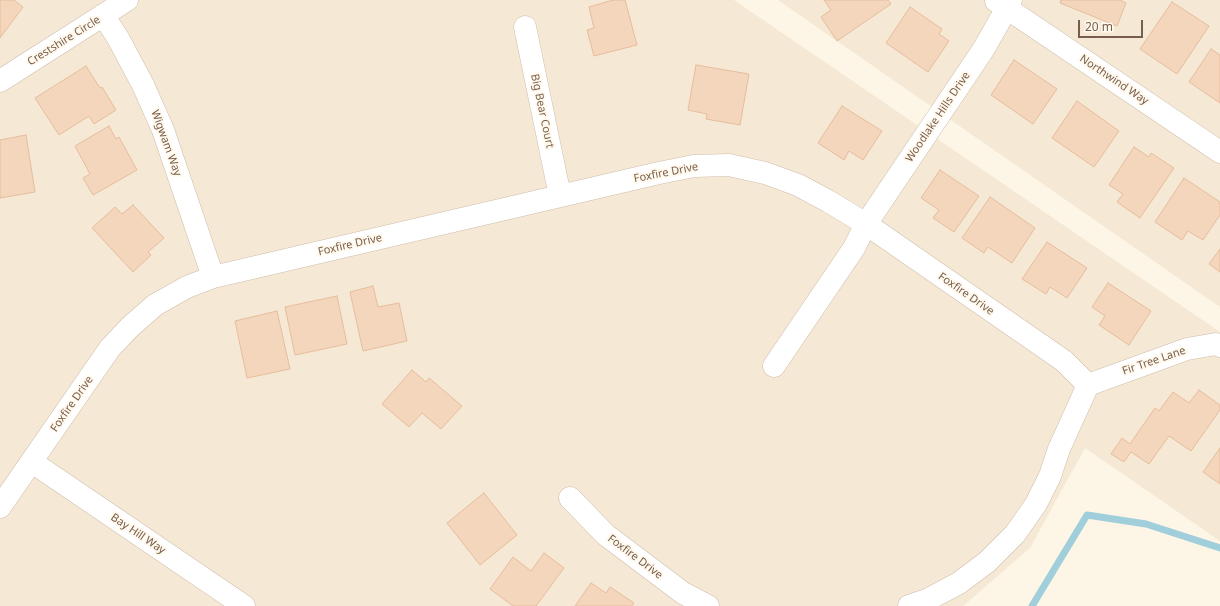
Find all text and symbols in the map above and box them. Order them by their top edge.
scale bar [1080,12,1145,38]
street label: Crestshire Circle [25,13,103,69]
text: 20 m [1085,18,1113,35]
street label: Northwind Way [1077,52,1151,108]
street label: Woodlake Hills Drive [903,69,973,165]
street label: Big Bear Court [528,73,556,149]
street label: Wigwam Way [148,108,184,178]
street label: Foxfire Drive [633,160,699,186]
street label: Foxfire Drive [317,231,383,259]
street label: Foxfire Drive [936,270,996,318]
street label: Fir Tree Lane [1121,344,1187,378]
street label: Foxfire Drive [48,374,96,434]
street label: Bay Hill Way [108,511,168,557]
street label: Foxfire Drive [605,532,665,582]

